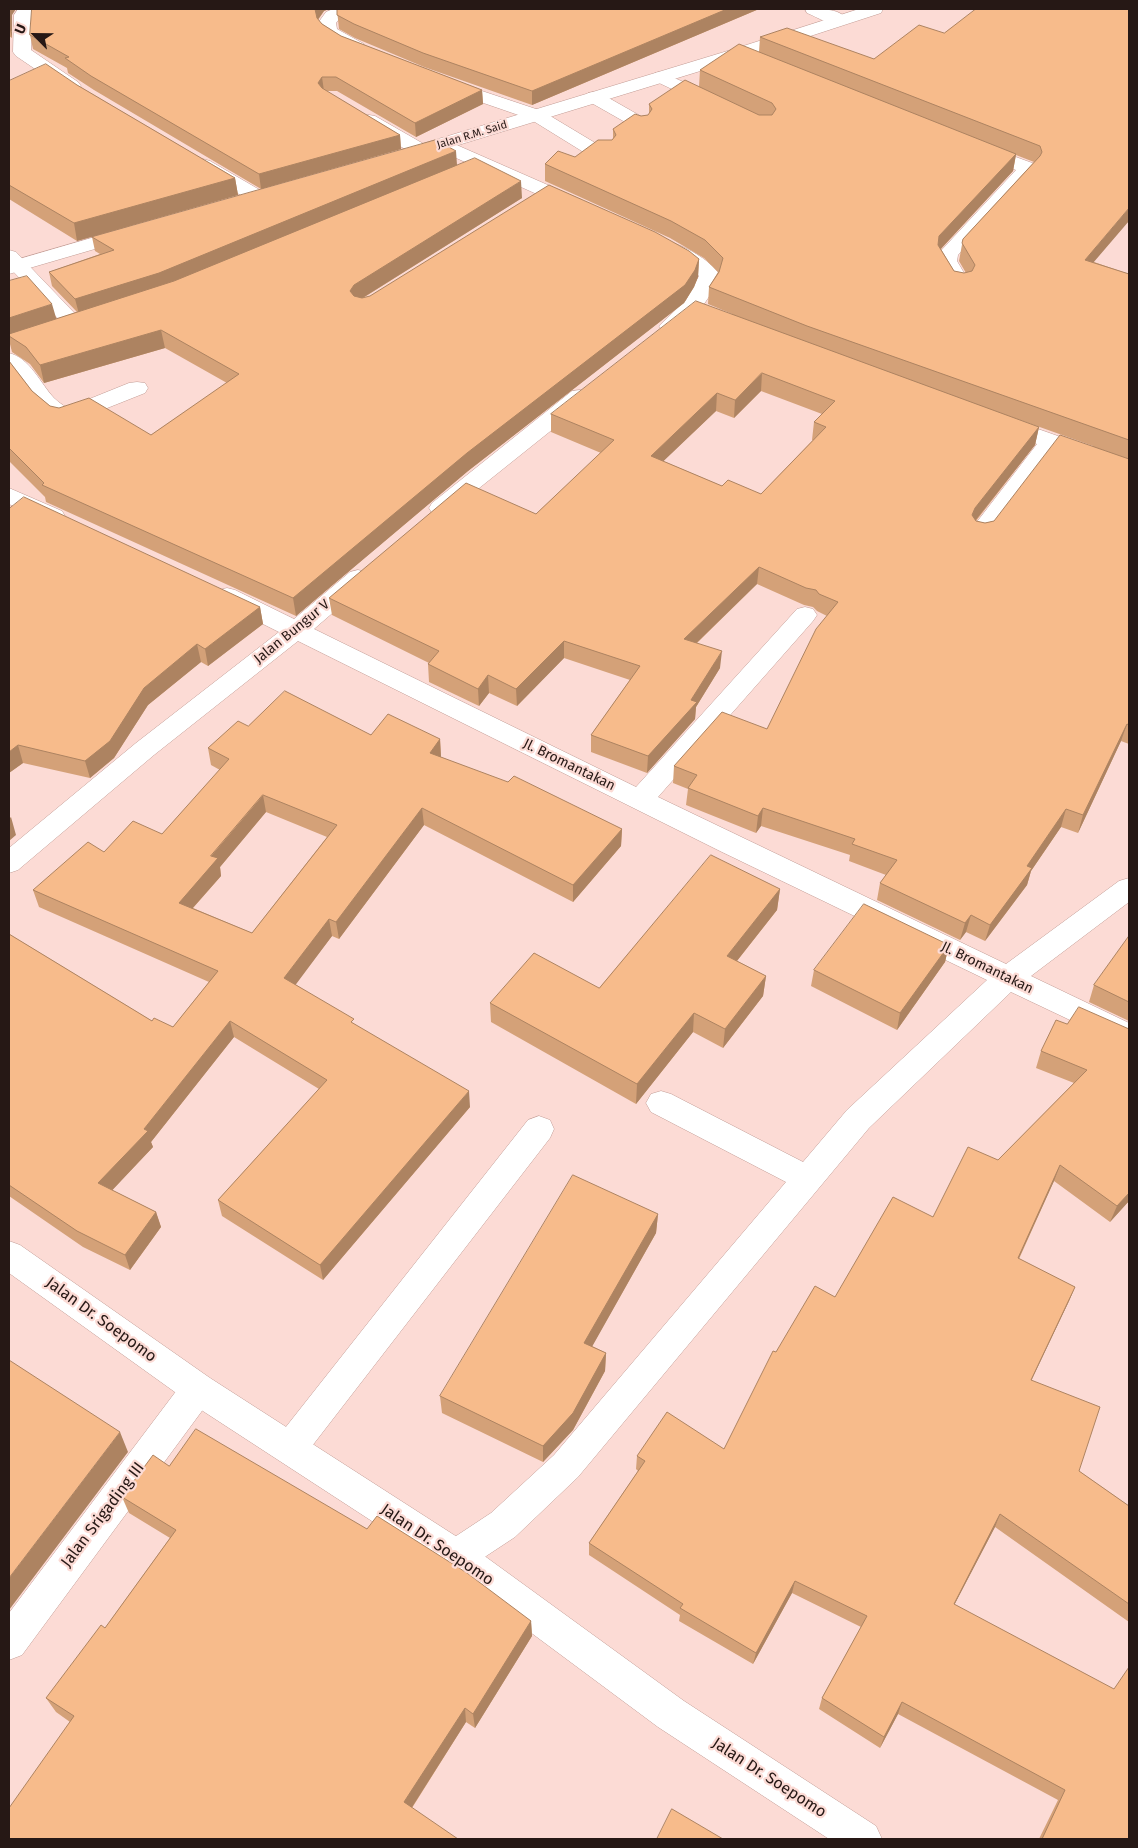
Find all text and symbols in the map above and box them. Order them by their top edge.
north arrow [10,10,60,60]
text: U [11,21,30,36]
street label: Jalan R.M. Said [435,118,509,152]
street label: Jalan Bungur V [251,596,333,668]
street label: Jl. Bromantakan [520,735,618,795]
street label: Jl. Bromantakan [938,938,1036,998]
street label: Jalan Dr. Soepomo [42,1273,160,1367]
street label: Jalan Srigading III [57,1459,149,1571]
street label: Jalan Dr. Soepomo [377,1500,497,1590]
street label: Jalan Dr. Soepomo [708,1734,830,1822]

